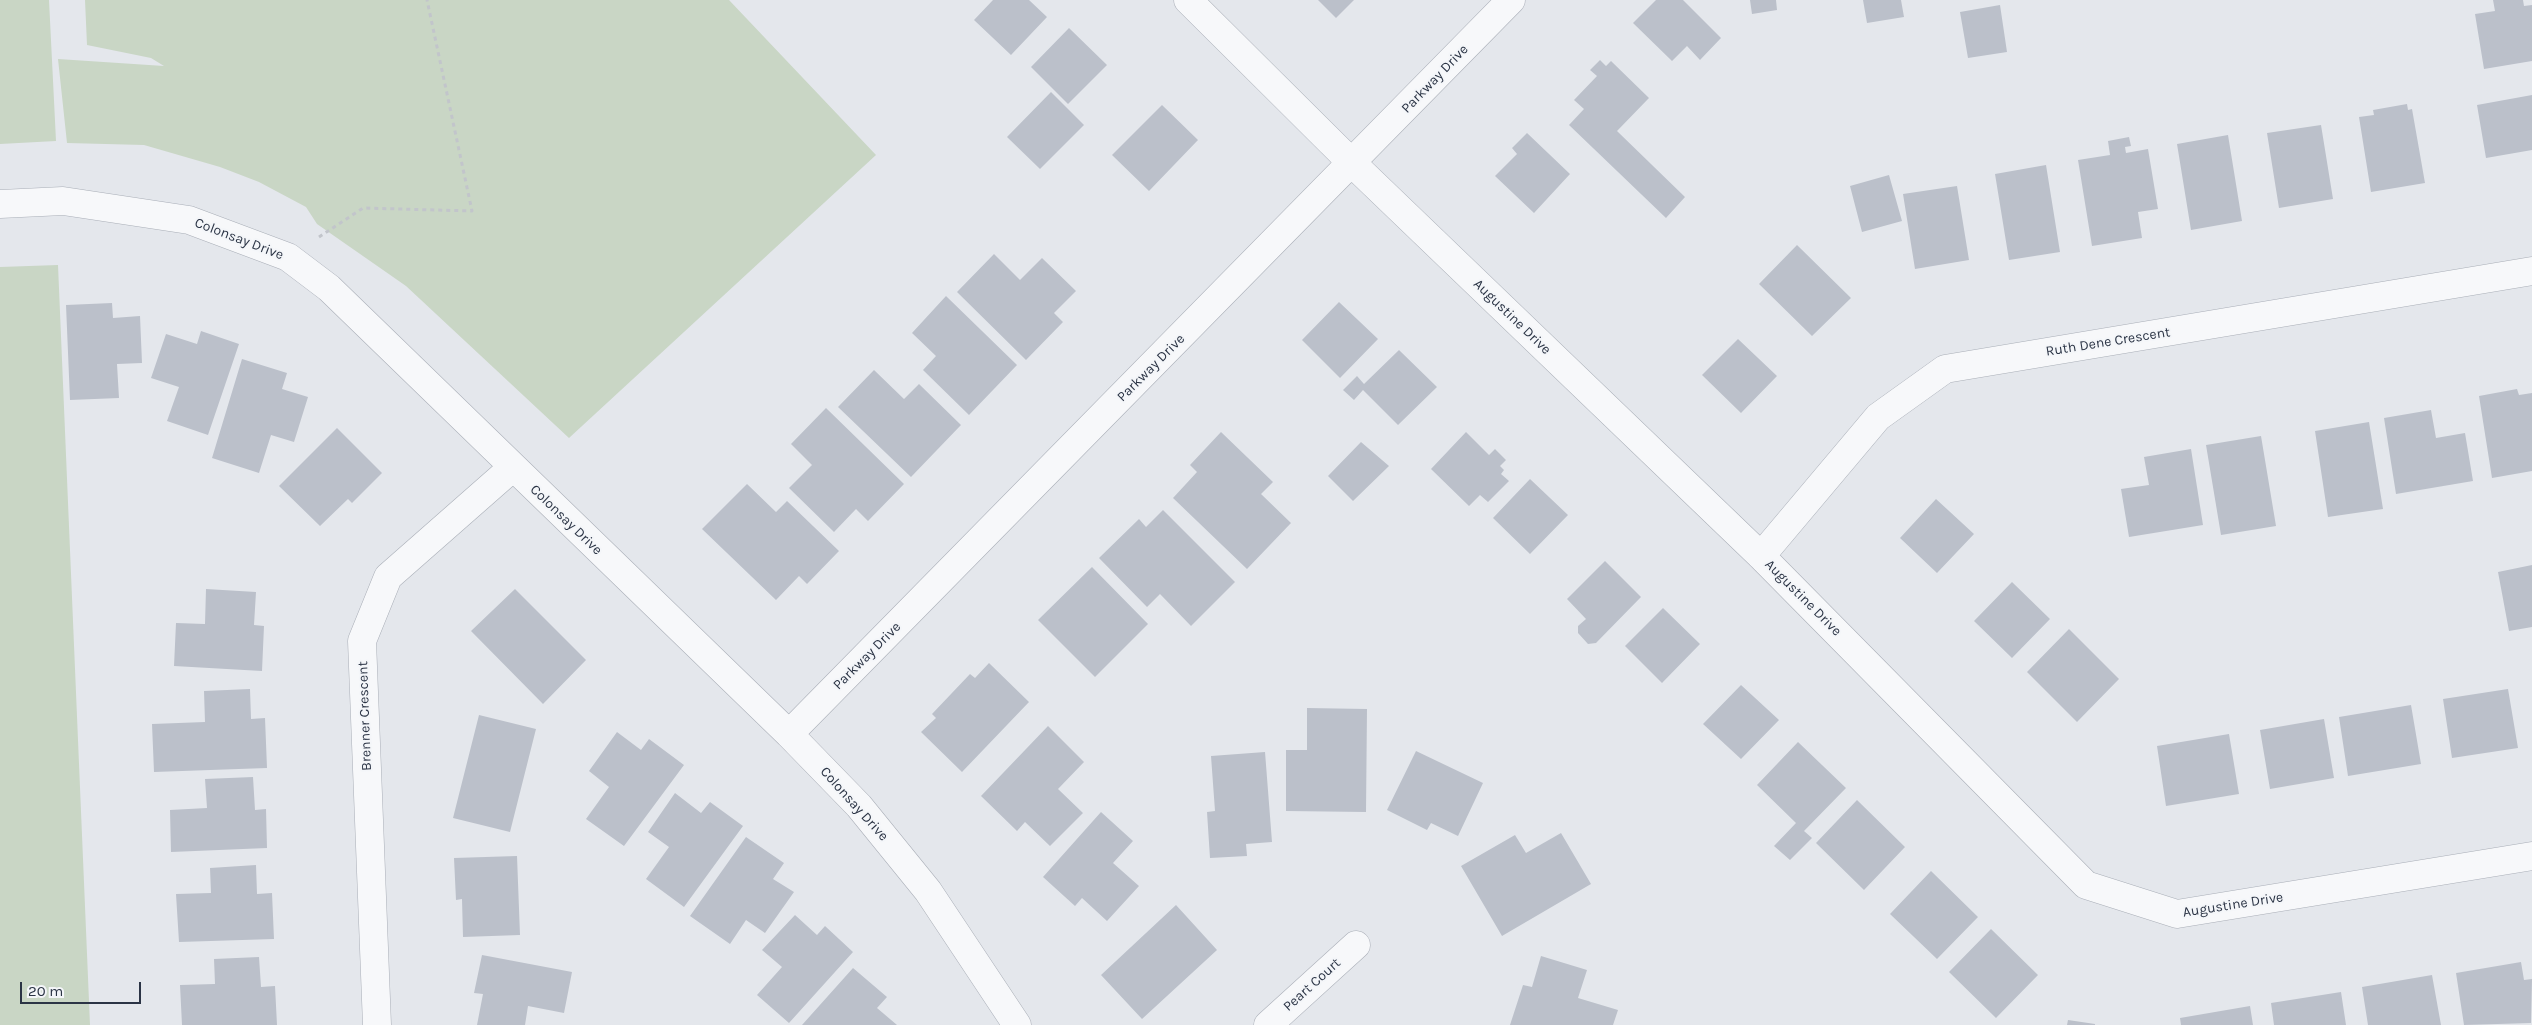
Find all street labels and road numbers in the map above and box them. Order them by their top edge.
street label: Parkway Drive [1398,41,1472,117]
street label: Colonsay Drive [192,214,286,264]
street label: Augustine Drive [1470,276,1554,358]
street label: Ruth Dene Crescent [2045,324,2171,360]
street label: Parkway Drive [1114,331,1188,405]
street label: Colonsay Drive [526,481,606,559]
street label: Augustine Drive [1761,556,1845,640]
street label: Parkway Drive [830,619,904,693]
street label: Brenner Crescent [355,661,375,771]
street label: Colonsay Drive [816,764,892,844]
street label: Augustine Drive [2182,889,2284,921]
street label: Peart Court [1280,955,1344,1015]

